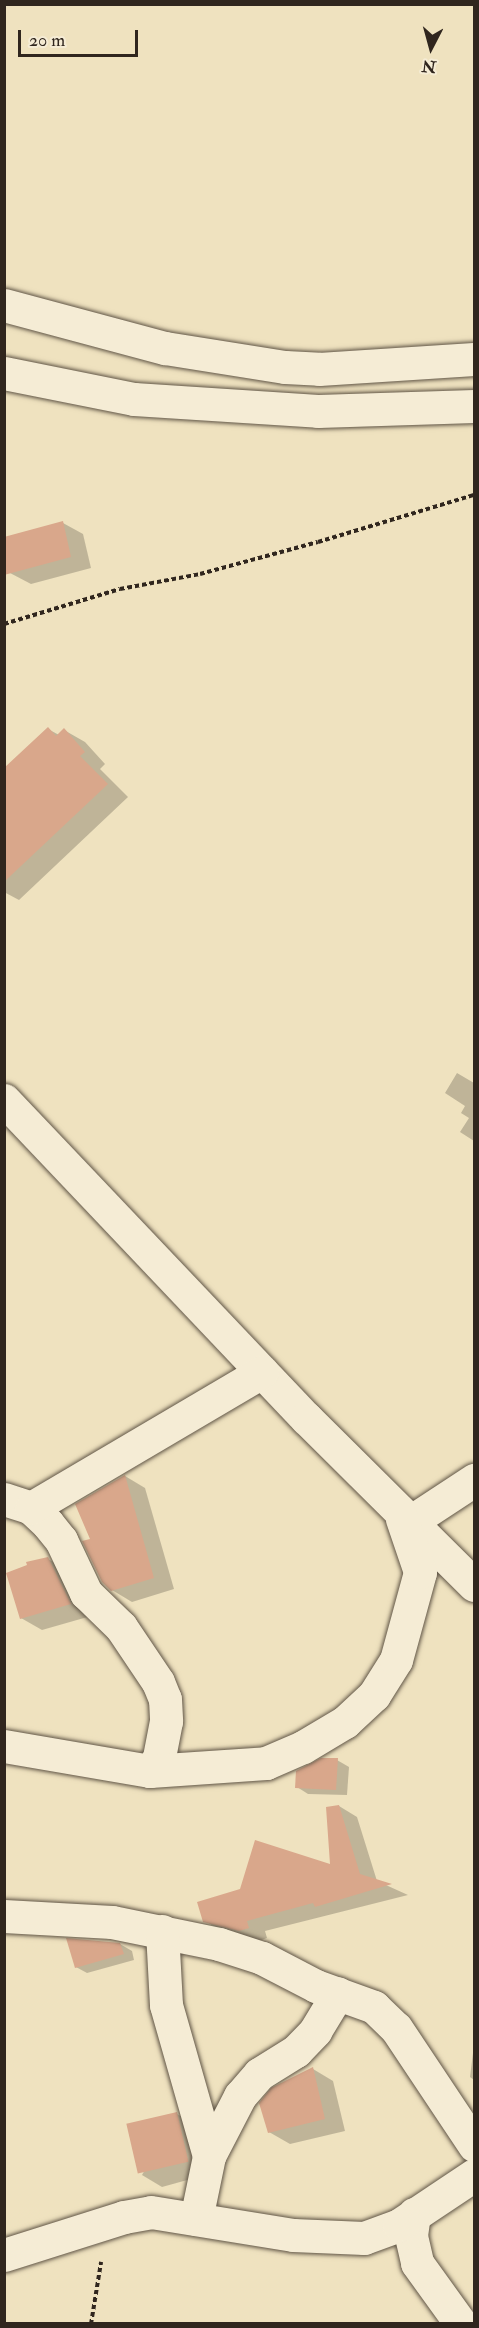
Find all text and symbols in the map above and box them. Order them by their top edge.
scale bar [21,18,141,56]
north arrow [401,18,461,78]
text: 20 m [29,29,65,52]
text: N [421,55,437,77]

